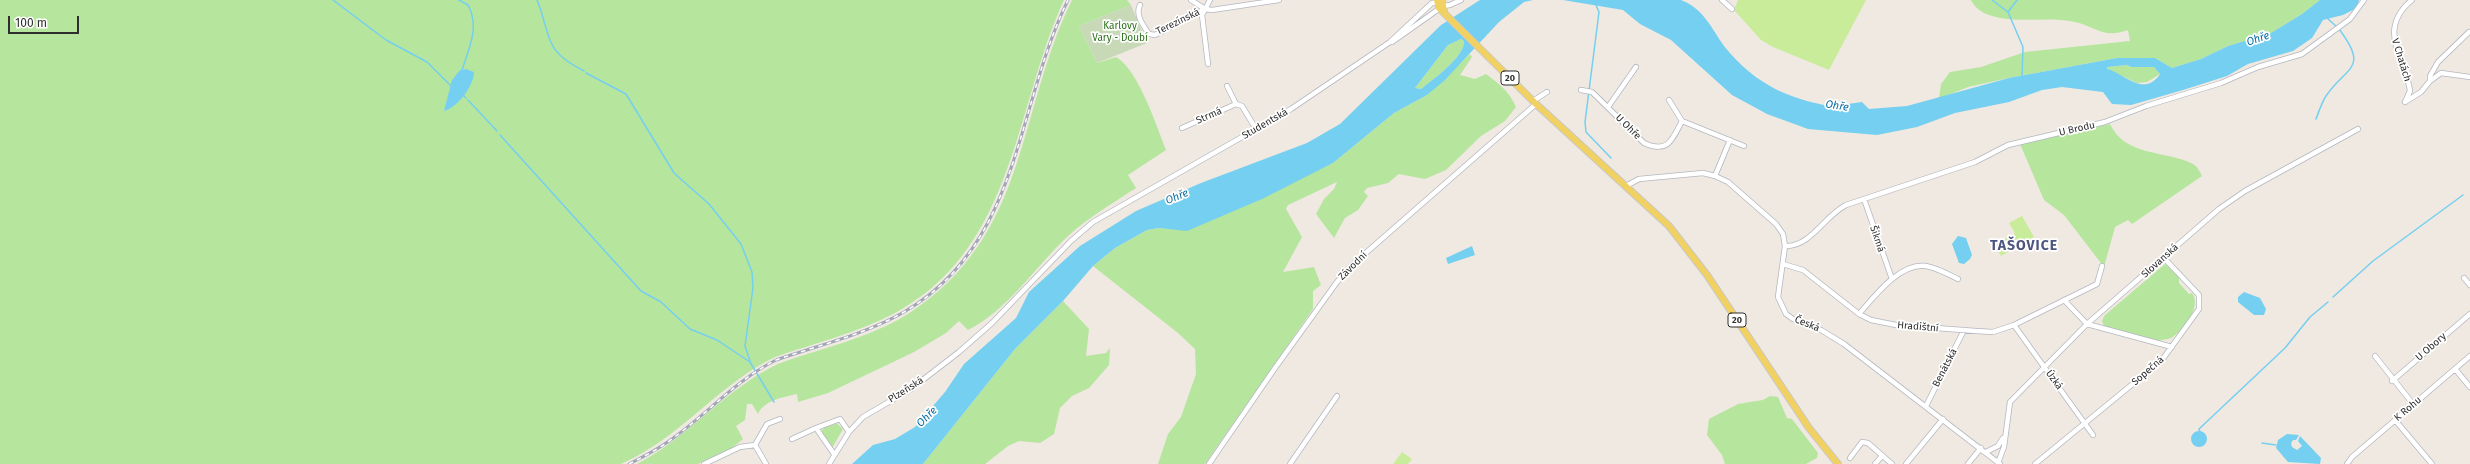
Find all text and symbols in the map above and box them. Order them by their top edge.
street label: Terezínská [1154,6,1202,38]
scale bar [10,8,81,34]
text: 100 m [15,16,47,30]
park label: Karlovy Vary - Doubí [1092,20,1148,44]
water label: Ohře [2245,29,2271,49]
street label: V Chatách [2389,37,2413,83]
road number: 20 [1501,71,1519,85]
water label: Ohře [1824,98,1850,114]
street label: Strmá [1194,105,1224,127]
street label: Studentská [1240,106,1290,142]
street label: U Ohře [1613,112,1643,142]
street label: U Brodu [2058,119,2096,139]
water label: Ohře [1164,186,1190,208]
street label: Šikmá [1867,224,1887,254]
district label: TAŠOVICE [1990,238,2058,254]
street label: Slovanská [2139,241,2181,281]
street label: Závodní [1336,249,1370,283]
road number: 20 [1728,313,1746,327]
street label: Česká [1793,314,1821,334]
street label: Hradištní [1897,319,1939,335]
street label: U Obory [2413,330,2449,364]
street label: Benátská [1930,347,1960,389]
street label: Sopečná [2129,354,2167,388]
street label: Úzká [2043,368,2065,392]
street label: Plzeňská [886,374,926,406]
street label: K Rohu [2392,394,2424,424]
water label: Ohře [914,404,940,430]

